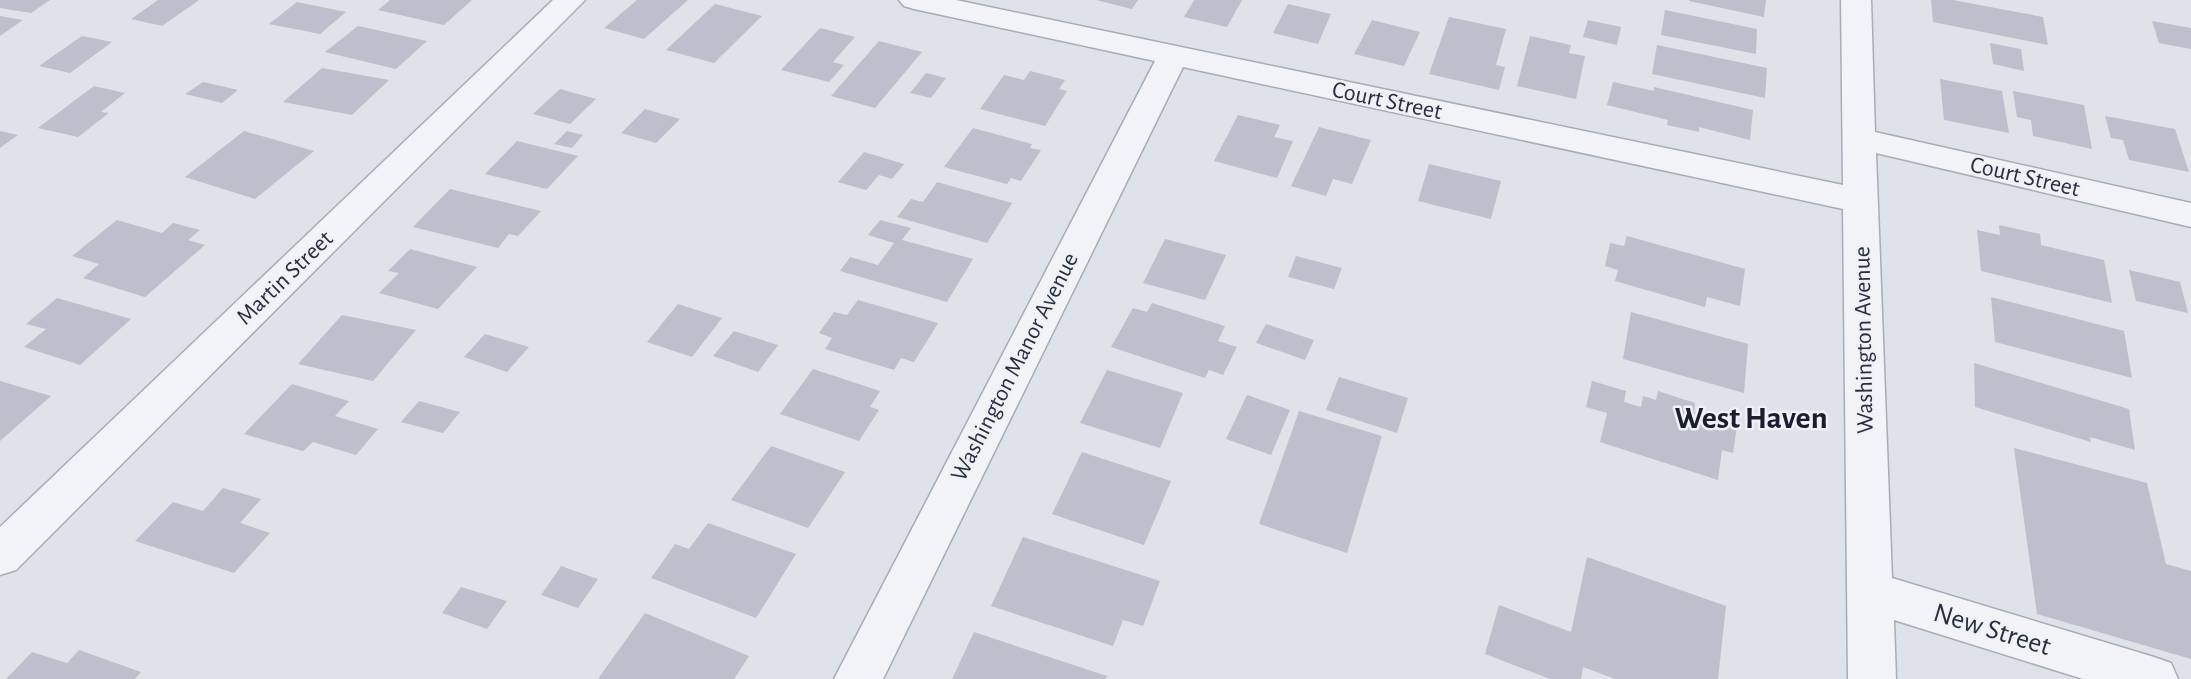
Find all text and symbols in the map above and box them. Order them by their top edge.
street label: Court Street [1330,78,1444,124]
street label: Court Street [1968,153,2082,201]
street label: Martin Street [232,226,338,330]
street label: Washington Avenue [1850,246,1878,434]
street label: Washington Manor Avenue [947,249,1083,485]
district label: West Haven [1674,402,1828,434]
street label: New Street [1930,599,2054,661]

